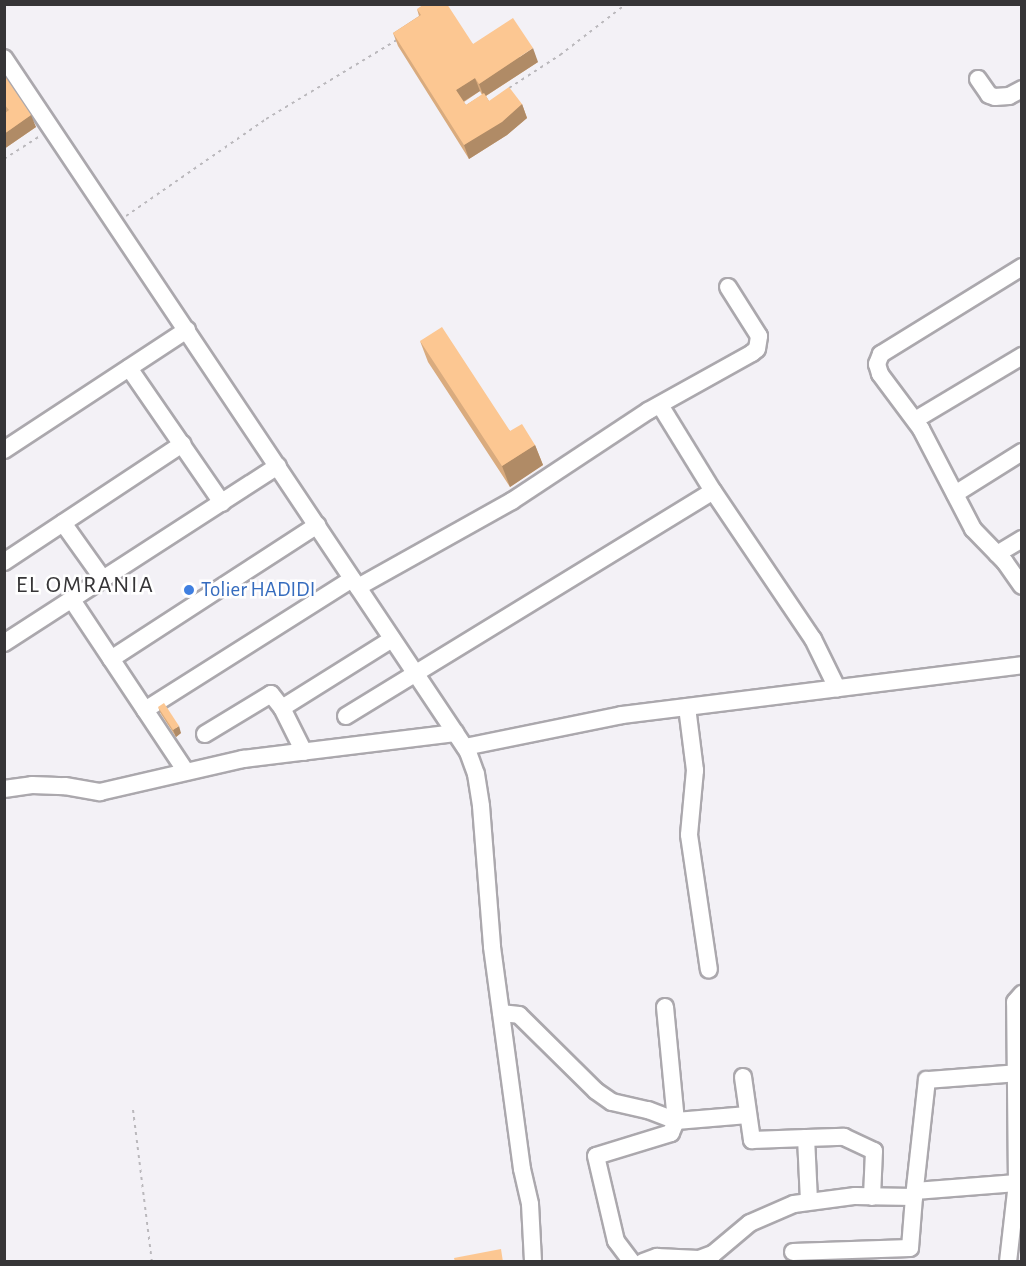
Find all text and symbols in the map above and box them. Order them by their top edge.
district label: EL OMRANIA [16,572,154,600]
place label: Tolier HADIDI [201,577,315,603]
marker: Tolier HADIDI [182,583,196,597]

